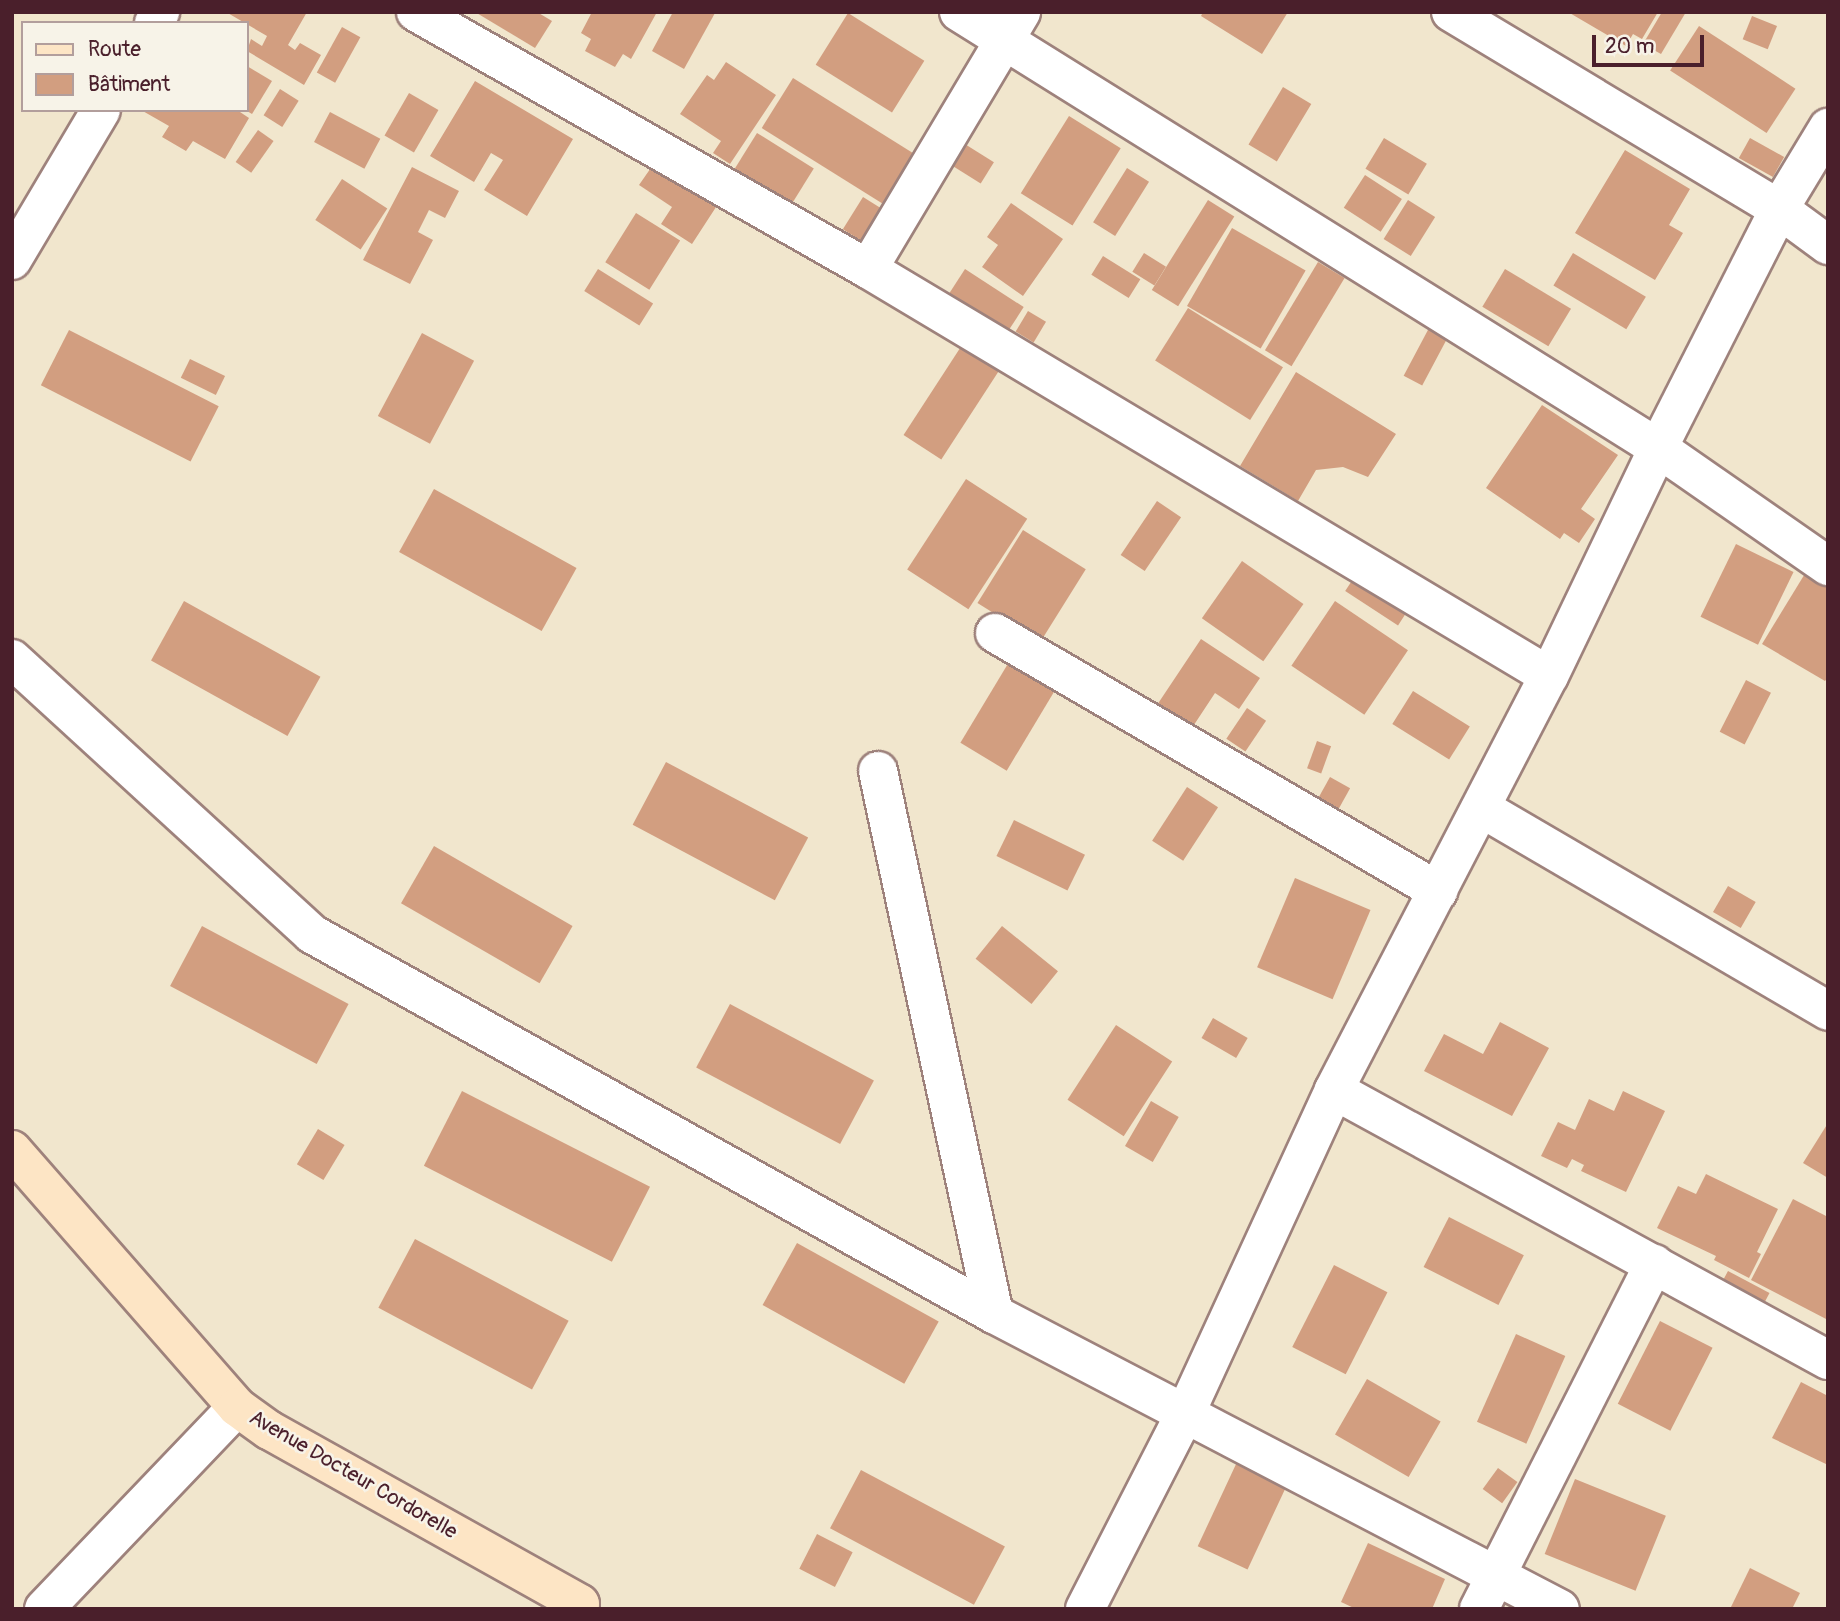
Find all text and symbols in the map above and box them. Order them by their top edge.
legend [21,21,248,112]
scale bar [1595,21,1707,65]
text: 20 m [1605,33,1654,60]
text: Route [88,36,141,63]
text: Bâtiment [88,71,170,98]
street label: Avenue Docteur Cordorelle [245,1405,461,1545]

